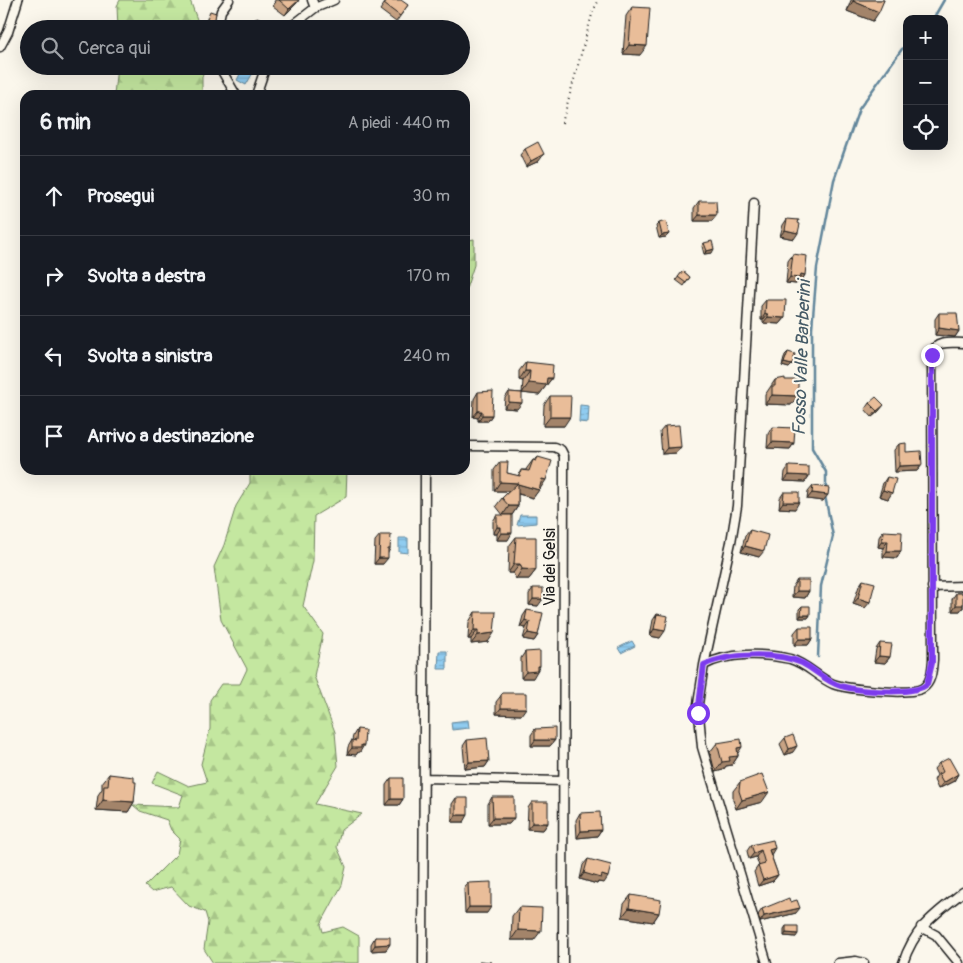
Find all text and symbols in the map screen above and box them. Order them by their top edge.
map controls [903,15,948,150]
button: + [903,15,948,60]
search box [20,20,470,75]
icon: search [38,34,66,62]
text: Cerca qui [78,36,150,60]
button: − [903,60,948,105]
button: locate [903,105,948,150]
text: 6 min [40,109,91,136]
text: A piedi · 440 m [348,113,450,133]
icon: ahead [40,182,68,210]
text: Prosegui [87,184,154,208]
text: 30 m [412,186,450,206]
icon: right [40,262,68,290]
text: Svolta a destra [87,264,206,288]
text: 170 m [407,266,450,286]
water label: Fosso Valle Barberini [788,277,816,436]
icon: left [40,342,68,370]
text: Svolta a sinistra [87,344,213,368]
route end [921,344,944,367]
text: 240 m [403,346,450,366]
icon: arrive [40,422,68,450]
text: Arrivo a destinazione [87,424,254,448]
street label: Via dei Gelsi [540,528,560,606]
route start [687,702,710,725]

